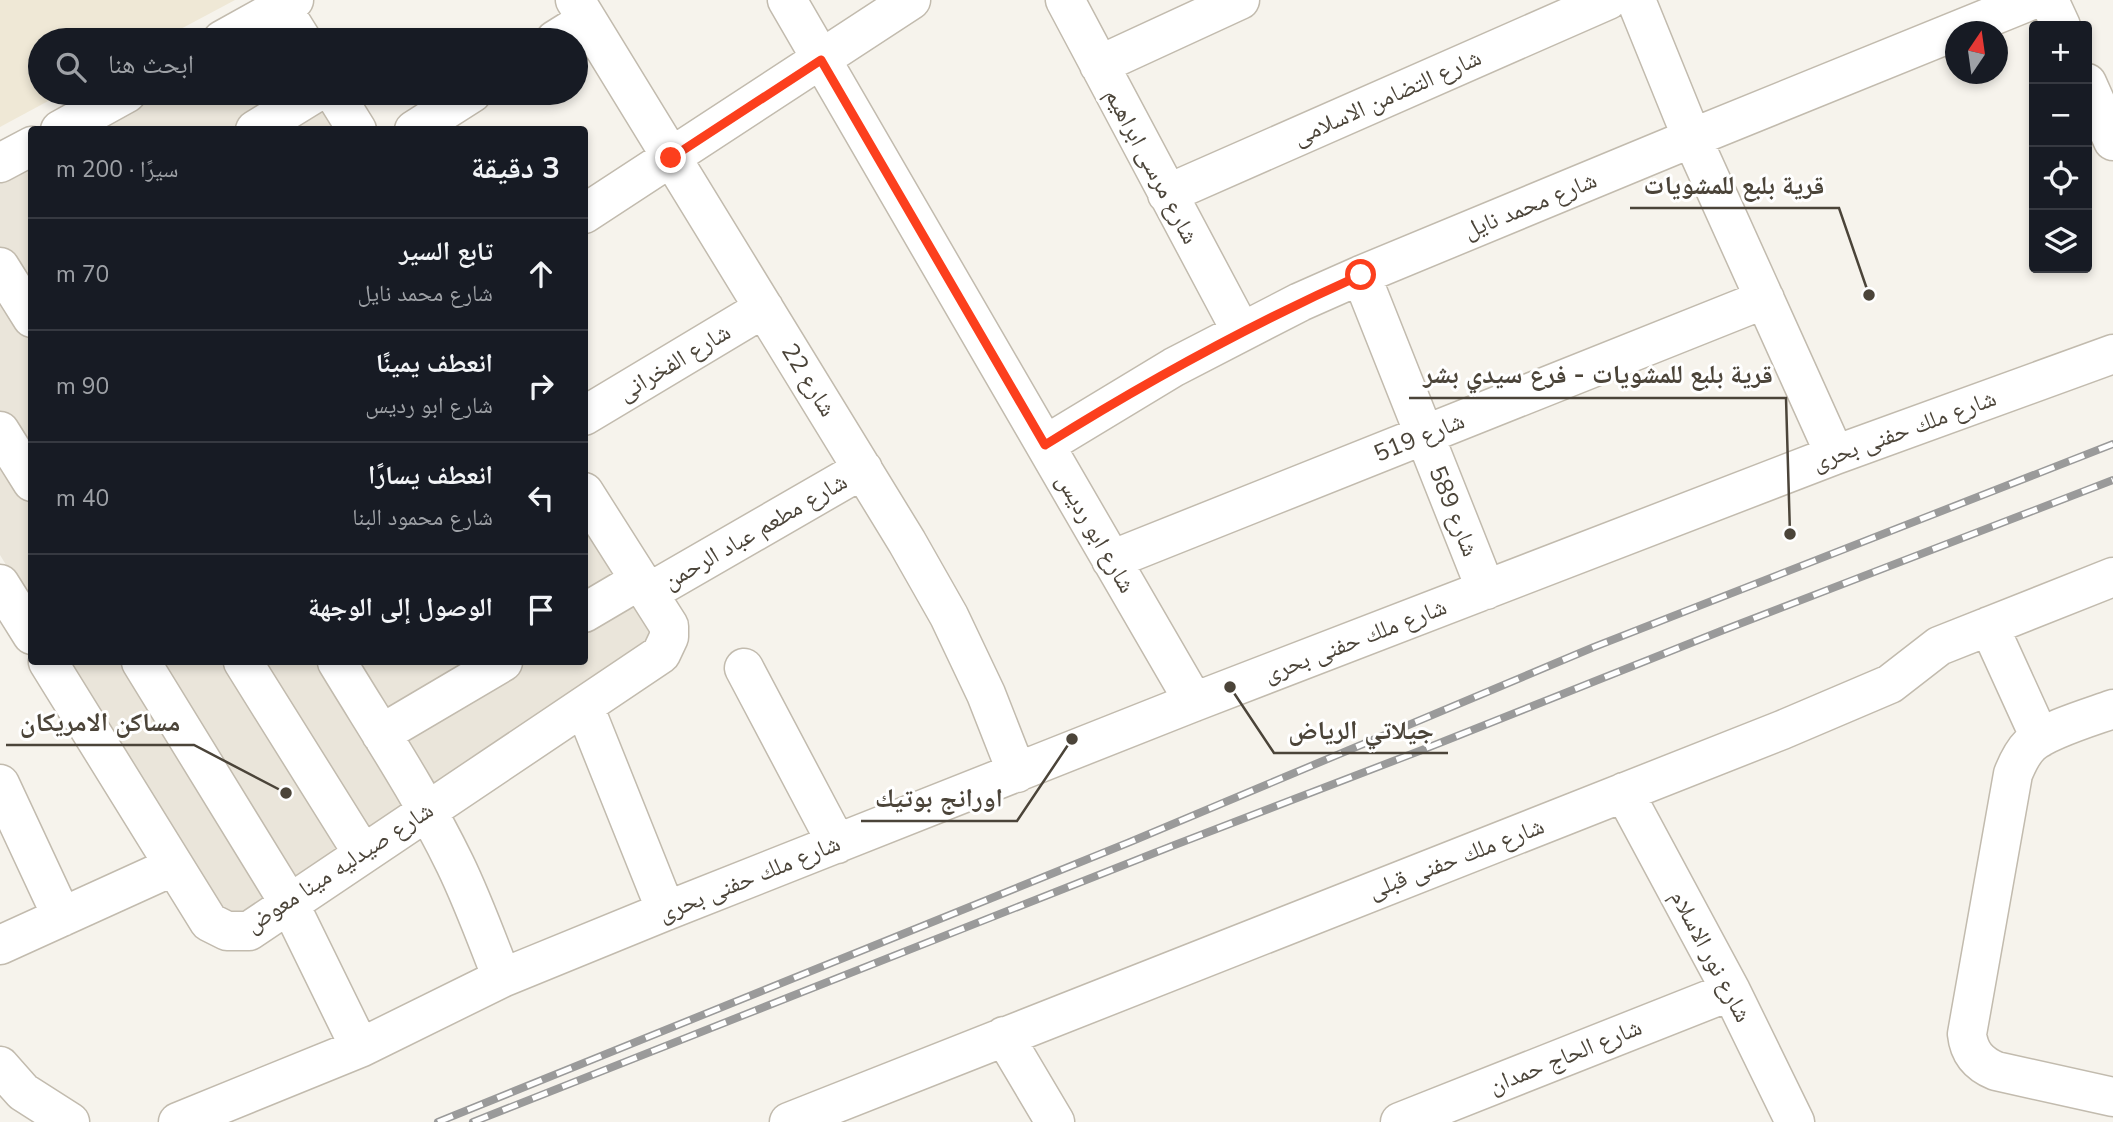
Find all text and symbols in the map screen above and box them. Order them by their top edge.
north arrow [1945,21,2008,84]
map controls [2029,21,2092,273]
button: + [2029,21,2092,84]
search box [28,28,588,105]
street label: شارع التضامن الاسلامى [1288,41,1486,153]
text: ابحث هنا [108,47,194,82]
icon: search [52,48,90,86]
street label: شارع مرسى ابراهيم [1097,83,1207,249]
button: − [2029,84,2092,147]
route end [655,142,686,173]
button: locate [2029,147,2092,210]
text: 3 دقيقة [471,148,560,189]
text: سيرًا · 200 m [56,154,178,185]
callout: قرية بلبع للمشويات [1630,161,1839,208]
street label: شارع محمد نايل [1459,164,1601,246]
text: قرية بلبع للمشويات [1644,168,1824,203]
button: layers [2029,210,2092,273]
text: تابع السير [399,234,493,269]
icon: ahead [522,255,560,293]
text: 70 m [56,259,109,290]
route start [1345,259,1376,290]
text: شارع محمد نايل [358,278,493,309]
street label: شارع الفخرانى [612,316,736,408]
street label: شارع 22 [774,337,844,423]
text: انعطف يمينًا [376,346,493,381]
callout: قرية بلبع للمشويات - فرع سيدي بشر [1409,351,1786,398]
text: قرية بلبع للمشويات - فرع سيدي بشر [1422,357,1773,394]
icon: right [522,367,560,405]
text: 90 m [56,371,109,402]
street label: شارع ملك حفنى بحرى [1807,382,2001,478]
text: شارع ابو رديس [365,390,493,421]
street label: شارع 519 [1369,404,1469,470]
text: انعطف يسارًا [368,458,493,493]
street label: شارع 589 [1421,461,1487,561]
street label: شارع مطعم عباد الرحمن [657,465,853,597]
street label: شارع ابو رديس [1049,467,1143,599]
icon: left [522,479,560,517]
text: 40 m [56,483,109,514]
text: شارع محمود البنا [352,502,493,533]
text: الوصول إلى الوجهة [308,590,493,625]
street label: شارع ملك حفنى بحرى [1259,590,1451,690]
icon: arrive [522,591,560,629]
callout: مساكن الامريكان [6,698,194,745]
text: مساكن الامريكان [20,705,180,740]
callout: جيلاتي الرياض [1274,706,1448,753]
text: جيلاتي الرياض [1288,713,1434,750]
callout: اورانج بوتيك [861,774,1017,821]
text: اورانج بوتيك [875,781,1003,816]
street label: شارع صيدليه مينا معوض [239,794,439,940]
street label: شارع ملك حفنى قبلى [1363,810,1549,906]
street label: شارع ملك حفنى بحرى [653,827,845,929]
street label: شارع نور الاسلام [1663,884,1759,1028]
street label: شارع الحاج حمدان [1484,1011,1646,1101]

